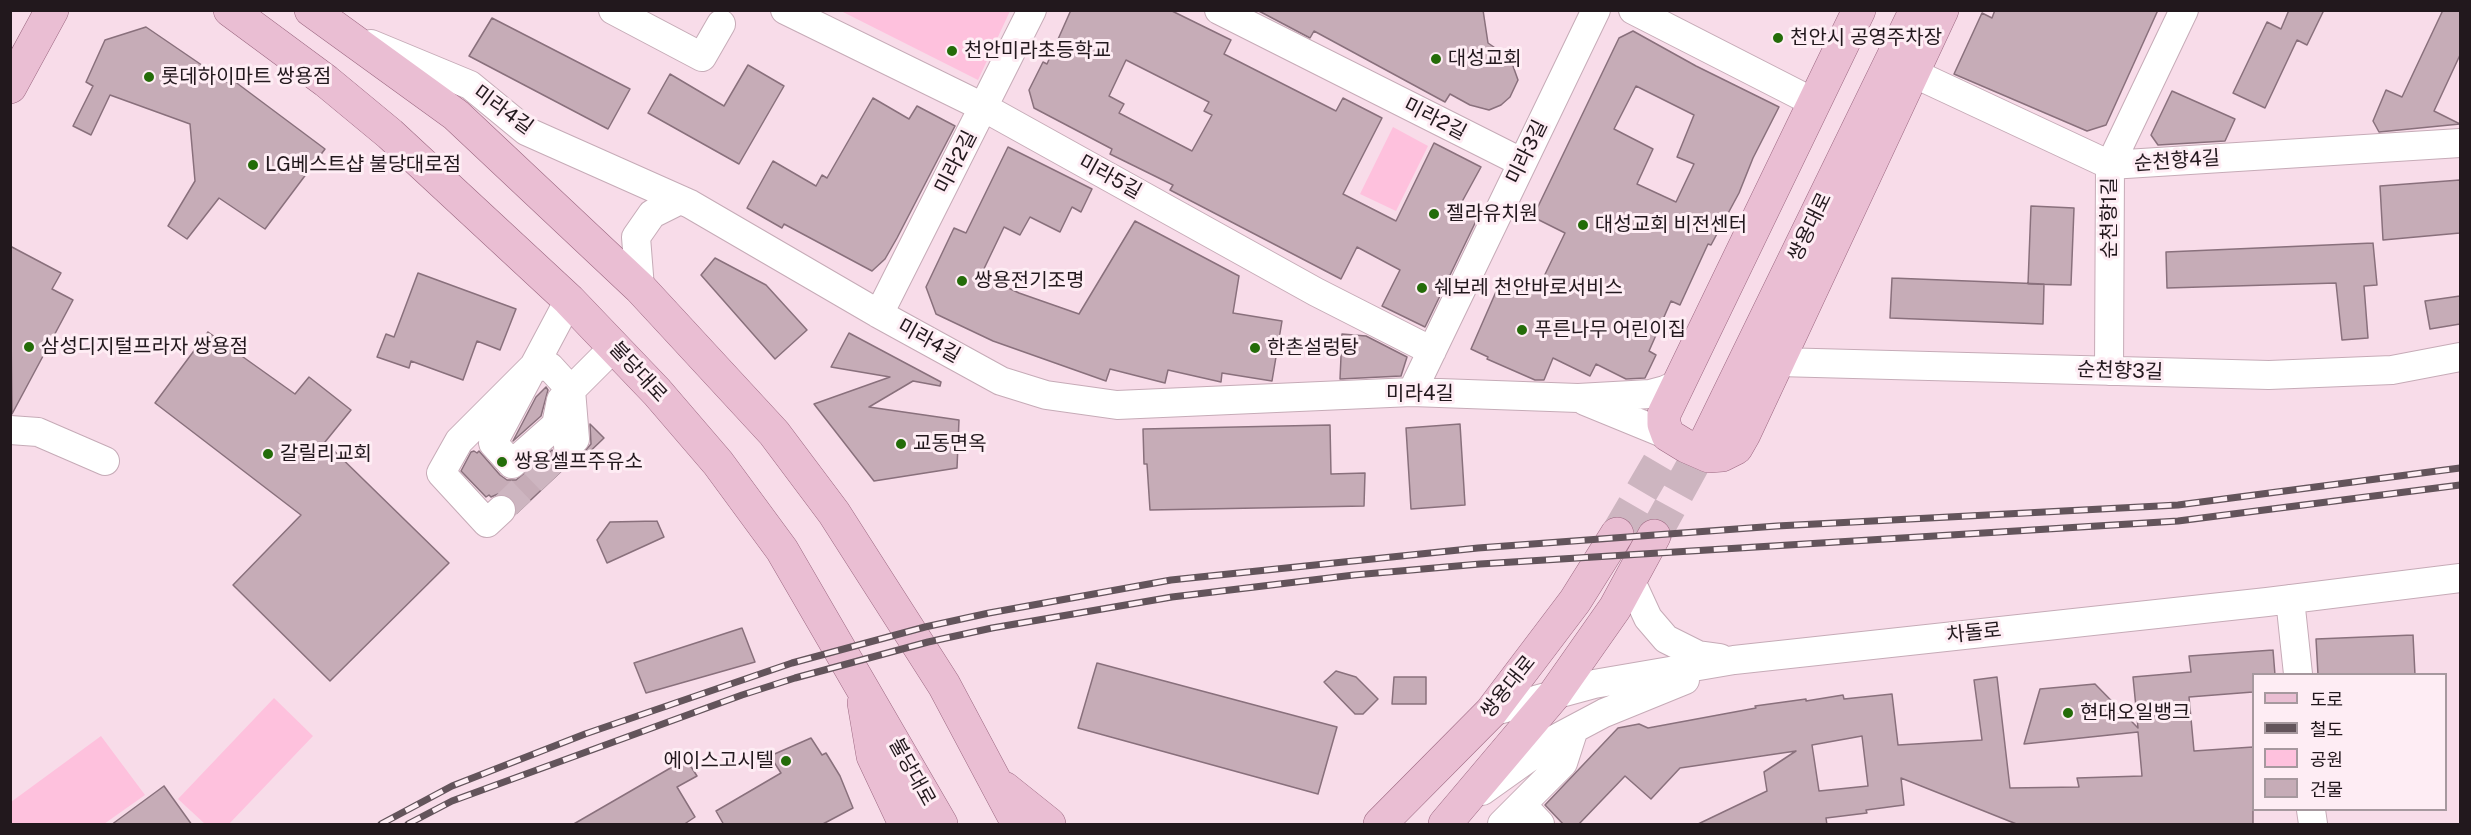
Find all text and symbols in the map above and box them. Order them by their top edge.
place label: 천안시 공영주차장 [1790,26,1942,50]
marker: 천안시 공영주차장 [1771,31,1785,45]
place label: 천안미라초등학교 [964,39,1111,63]
marker: 천안미라초등학교 [945,44,959,58]
place label: 대성교회 [1448,47,1522,71]
marker: 대성교회 [1429,52,1443,66]
place label: 롯데하이마트 쌍용점 [161,65,331,89]
marker: 롯데하이마트 쌍용점 [142,70,156,84]
street label: 미라4길 [469,80,537,140]
street label: 미라2길 [1400,93,1470,145]
street label: 미라3길 [1501,116,1553,188]
street label: 미라2길 [930,127,982,197]
street label: 순천향4길 [2133,146,2221,176]
street label: 미라5길 [1074,150,1146,204]
place label: LG베스트샵 불당대로점 [265,153,461,177]
marker: LG베스트샵 불당대로점 [246,158,260,172]
street label: 순천향1길 [2098,177,2122,259]
street label: 쌍용대로 [1783,189,1837,265]
place label: 젤라유치원 [1446,202,1538,226]
marker: 젤라유치원 [1427,207,1441,221]
place label: 대성교회 비전센터 [1595,213,1747,237]
marker: 대성교회 비전센터 [1576,218,1590,232]
place label: 쌍용전기조명 [974,269,1084,293]
marker: 쌍용전기조명 [955,274,969,288]
place label: 쉐보레 천안바로서비스 [1434,276,1623,300]
marker: 쉐보레 천안바로서비스 [1415,281,1429,295]
street label: 미라4길 [894,314,964,368]
place label: 푸른나무 어린이집 [1534,318,1686,342]
marker: 푸른나무 어린이집 [1515,323,1529,337]
place label: 삼성디지털프라자 쌍용점 [41,335,248,359]
place label: 한촌설렁탕 [1267,336,1359,360]
street label: 불당대로 [604,337,672,407]
marker: 삼성디지털프라자 쌍용점 [22,340,36,354]
marker: 한촌설렁탕 [1248,341,1262,355]
street label: 순천향3길 [2077,358,2163,384]
street label: 미라4길 [1386,382,1454,406]
place label: 교동면옥 [913,432,987,456]
marker: 교동면옥 [894,437,908,451]
place label: 갈릴리교회 [280,442,372,466]
marker: 갈릴리교회 [261,447,275,461]
place label: 쌍용셀프주유소 [514,450,643,474]
marker: 쌍용셀프주유소 [495,455,509,469]
street label: 차돌로 [1945,618,2003,648]
street label: 쌍용대로 [1476,651,1540,723]
legend [2252,673,2447,811]
text: 도로 [2310,689,2343,710]
place label: 현대오일뱅크 [2080,701,2190,725]
marker: 현대오일뱅크 [2061,706,2075,720]
text: 철도 [2310,719,2343,740]
street label: 불당대로 [884,734,940,810]
place label: 에이스고시텔 [664,749,774,773]
text: 공원 [2310,749,2343,770]
marker: 에이스고시텔 [779,754,793,768]
text: 건물 [2310,779,2343,800]

